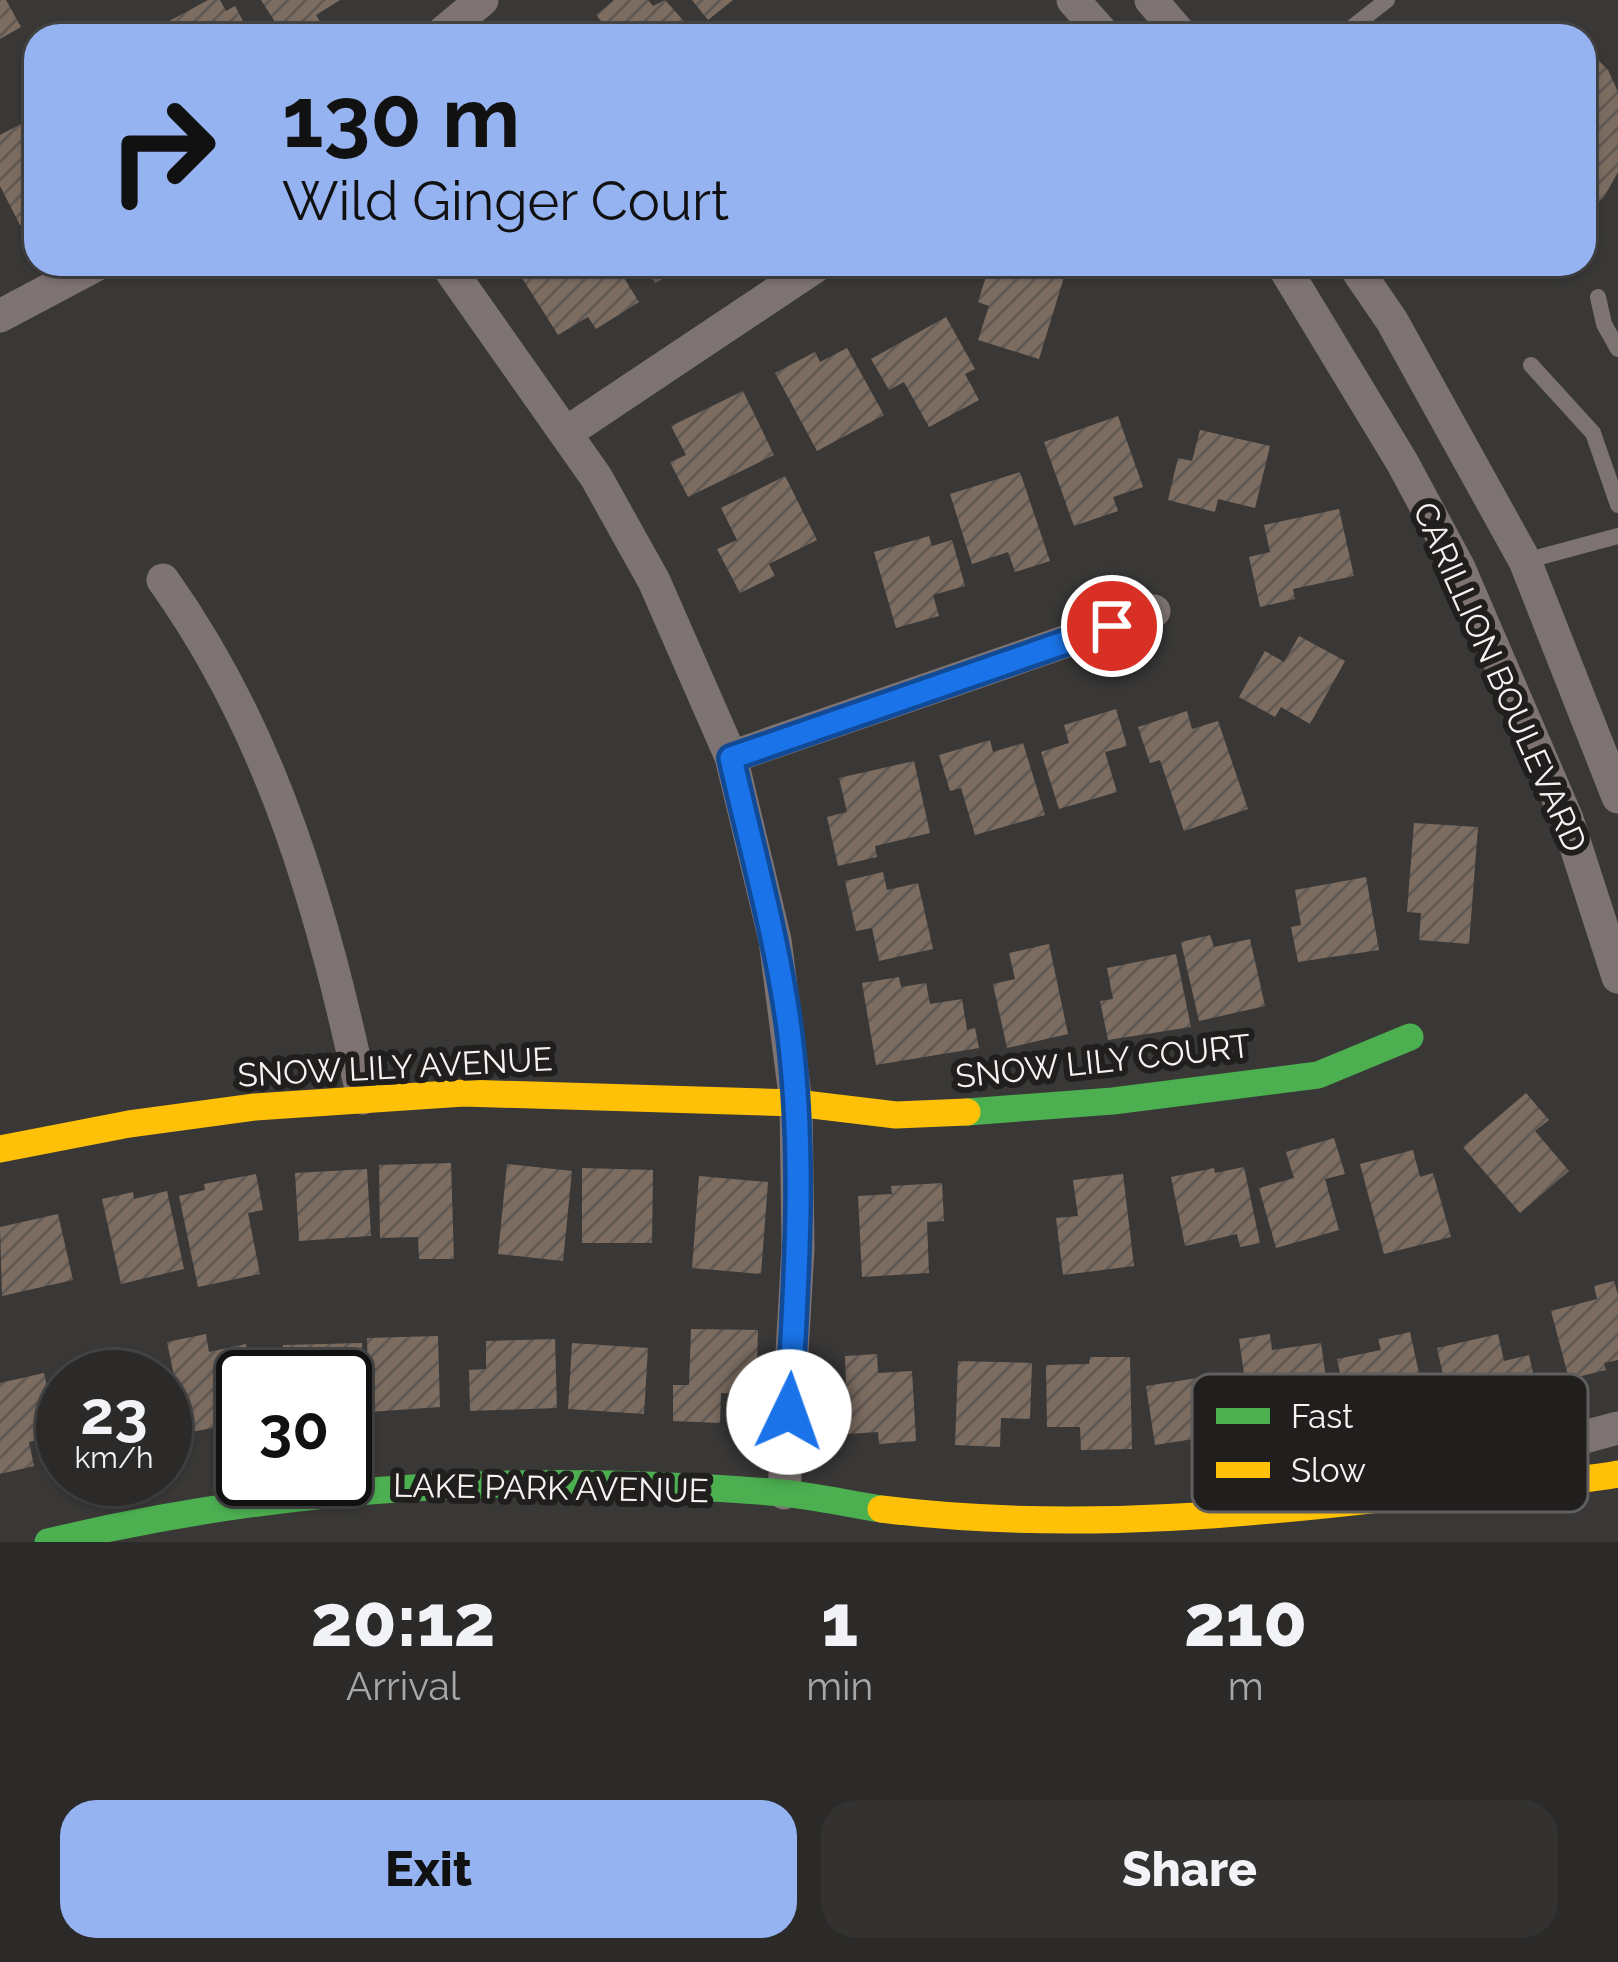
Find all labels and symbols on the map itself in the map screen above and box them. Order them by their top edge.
street label: CARILLION BOULEVARD [1405,496,1595,858]
pin [1061,575,1163,677]
street label: SNOW LILY COURT [954,1026,1252,1096]
street label: SNOW LILY AVENUE [237,1039,553,1095]
position arrow [726,1349,852,1475]
speed limit sign: 30 [216,1350,372,1506]
legend [1192,1374,1588,1512]
text: Fast [1291,1397,1353,1436]
text: Slow [1291,1451,1366,1490]
street label: LAKE PARK AVENUE [393,1466,709,1510]

